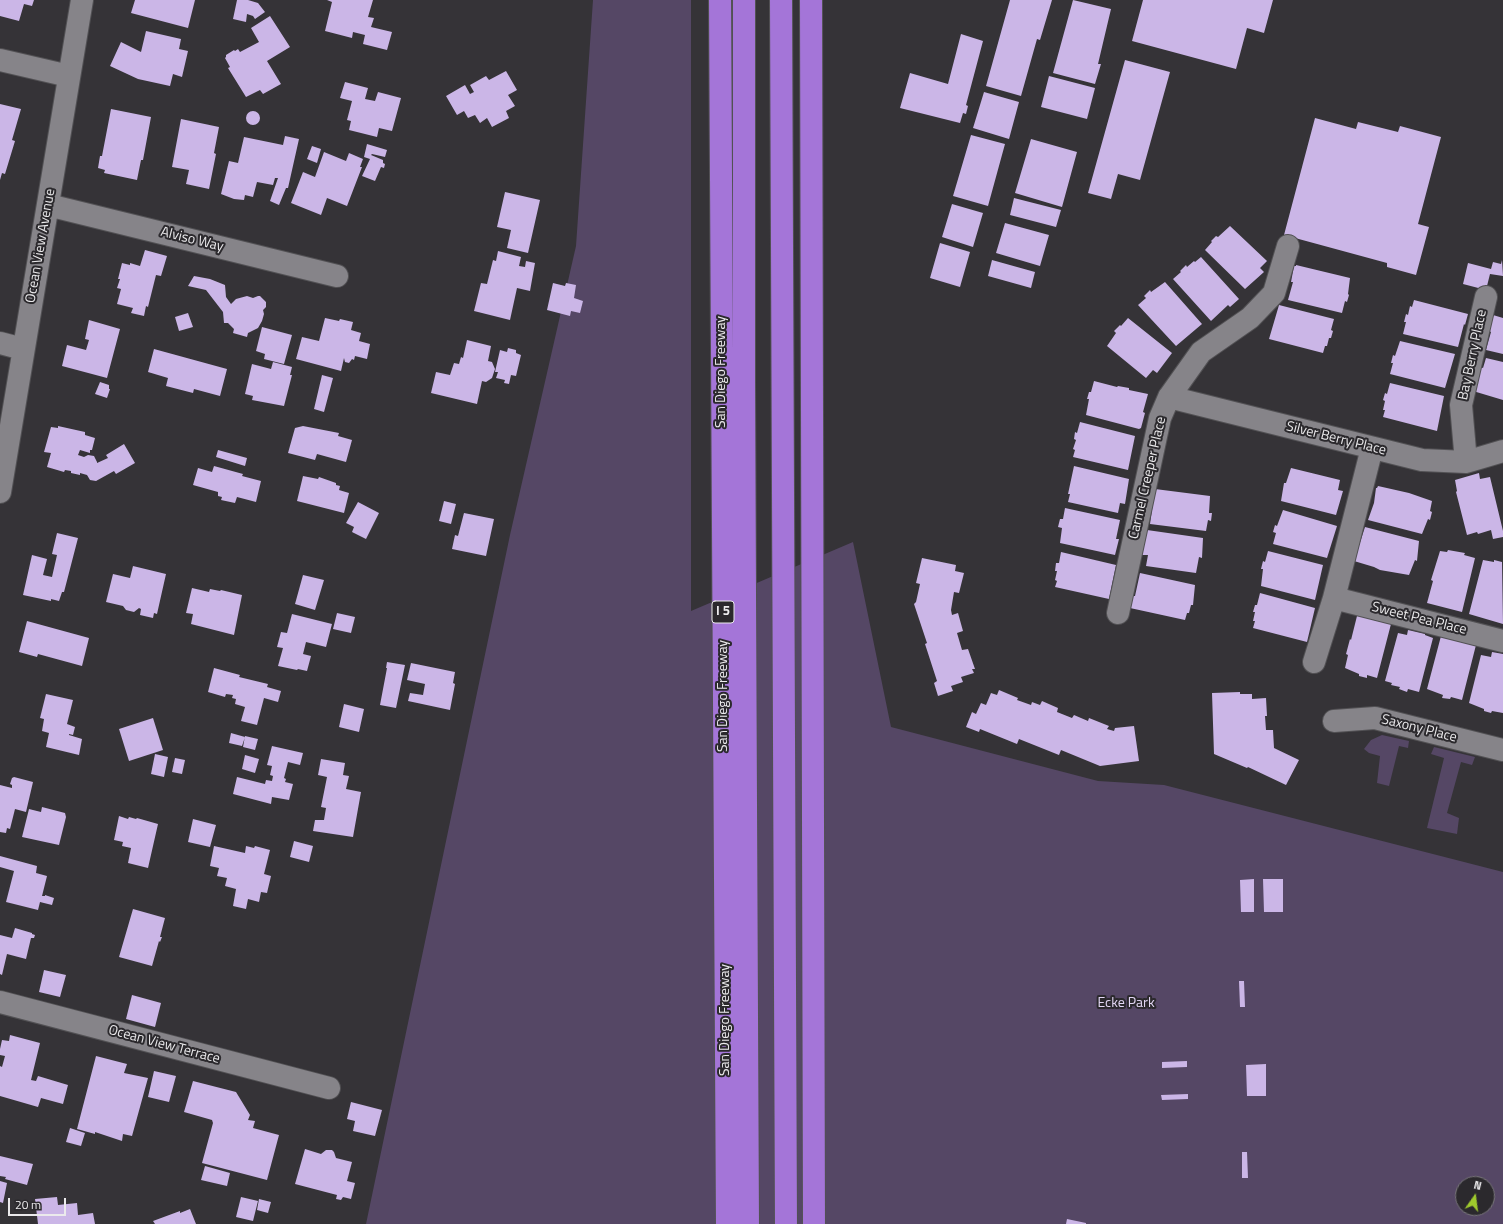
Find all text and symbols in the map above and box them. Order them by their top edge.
street label: Ocean View Avenue [23,188,59,304]
street label: Alviso Way [159,224,225,256]
street label: Bay Berry Place [1455,308,1491,402]
street label: San Diego Freeway [714,316,730,428]
street label: Carmel Creeper Place [1126,415,1170,541]
street label: Silver Berry Place [1284,418,1388,460]
street label: Sweet Pea Place [1370,599,1468,639]
road number: I 5 [712,601,734,623]
street label: San Diego Freeway [716,640,732,752]
street label: Saxony Place [1380,712,1458,746]
street label: San Diego Freeway [718,964,734,1076]
park label: Ecke Park [1097,996,1155,1012]
street label: Ocean View Terrace [106,1022,222,1068]
north arrow [1455,1176,1495,1216]
text: N [1472,1177,1483,1194]
scale bar [10,1190,68,1216]
text: 20 m [15,1195,41,1214]

